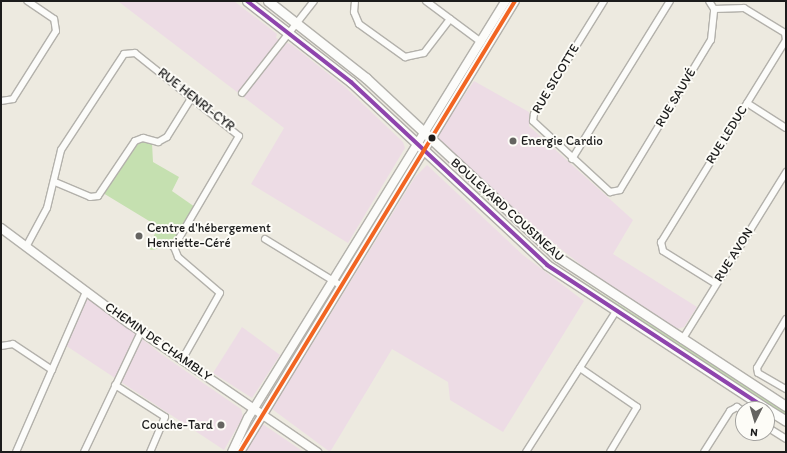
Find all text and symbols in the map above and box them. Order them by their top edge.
street label: RUE SICOTTE [529,41,583,117]
street label: RUE HENRI-CYR [155,66,237,134]
street label: RUE SAUVÉ [652,66,700,130]
street label: RUE LEDUC [703,103,751,167]
unlabelled marker [427,133,437,143]
place label: Energie Cardio [521,133,603,149]
marker: Energie Cardio [508,136,518,146]
street label: BOULEVARD COUSINEAU [447,155,567,265]
place label: Centre d'hébergement Henriette-Céré [147,221,271,252]
street label: RUE AVON [711,225,757,285]
marker: Centre d'hébergement Henriette-Céré [134,231,144,241]
street label: CHEMIN DE CHAMBLY [102,299,214,385]
north arrow [735,401,775,441]
place label: Couche-Tard [142,417,213,433]
marker: Couche-Tard [216,420,226,430]
text: N [750,426,758,439]

